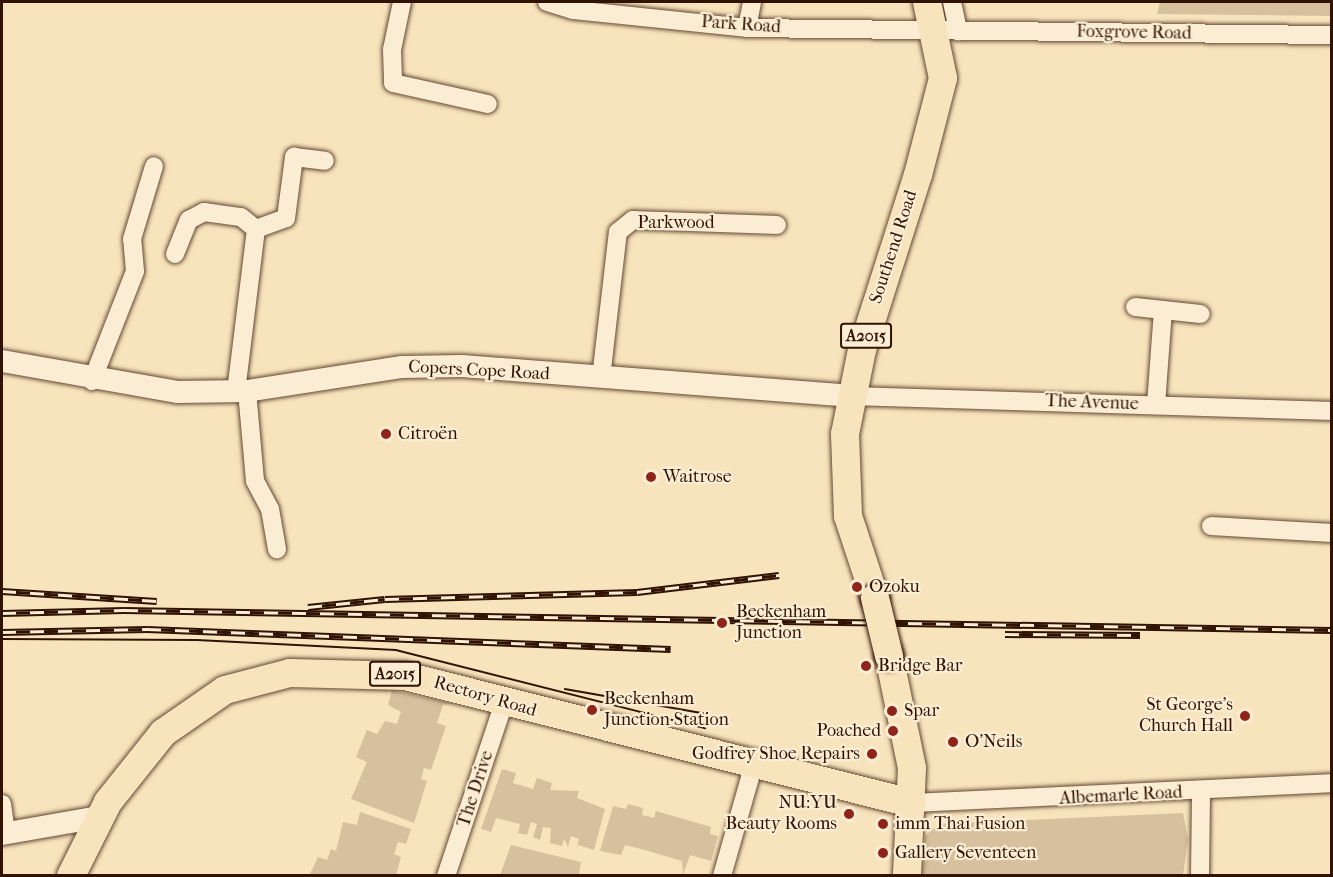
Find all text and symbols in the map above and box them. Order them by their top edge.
street label: Park Road [700,11,782,39]
street label: Foxgrove Road [1076,21,1192,45]
street label: Southend Road [866,188,922,306]
street label: Parkwood [638,212,714,234]
road number: A2015 [839,323,893,349]
street label: Copers Cope Road [408,357,550,385]
street label: The Avenue [1045,391,1139,415]
place label: Citroën [398,423,458,445]
marker: Citroën [379,427,393,441]
place label: Waitrose [663,466,732,488]
marker: Waitrose [644,470,658,484]
place label: Ozoku [869,576,920,598]
marker: Ozoku [850,580,864,594]
place label: Beckenham Junction [736,602,826,644]
marker: Beckenham Junction [713,614,731,632]
place label: Bridge Bar [878,655,962,677]
marker: Bridge Bar [859,659,873,673]
road number: A2015 [368,661,422,687]
street label: Rectory Road [431,672,539,722]
place label: Beckenham Junction Station [604,689,729,732]
place label: St George's Church Hall [1139,695,1233,738]
place label: Spar [904,700,939,722]
marker: Beckenham Junction Station [585,703,599,717]
marker: Spar [885,704,899,718]
marker: St George's Church Hall [1238,709,1252,723]
place label: Poached [816,720,881,742]
marker: Poached [886,724,900,738]
place label: O'Neils [965,731,1022,753]
marker: O'Neils [946,735,960,749]
place label: Godfrey Shoe Repairs [692,743,860,765]
marker: Godfrey Shoe Repairs [865,747,879,761]
street label: The Drive [453,748,499,830]
street label: Albemarle Road [1059,782,1183,810]
place label: NU:YU Beauty Rooms [726,793,837,836]
marker: NU:YU Beauty Rooms [842,807,856,821]
place label: imm Thai Fusion [895,813,1025,835]
marker: imm Thai Fusion [876,817,890,831]
place label: Gallery Seventeen [895,842,1036,864]
marker: Gallery Seventeen [876,846,890,860]

